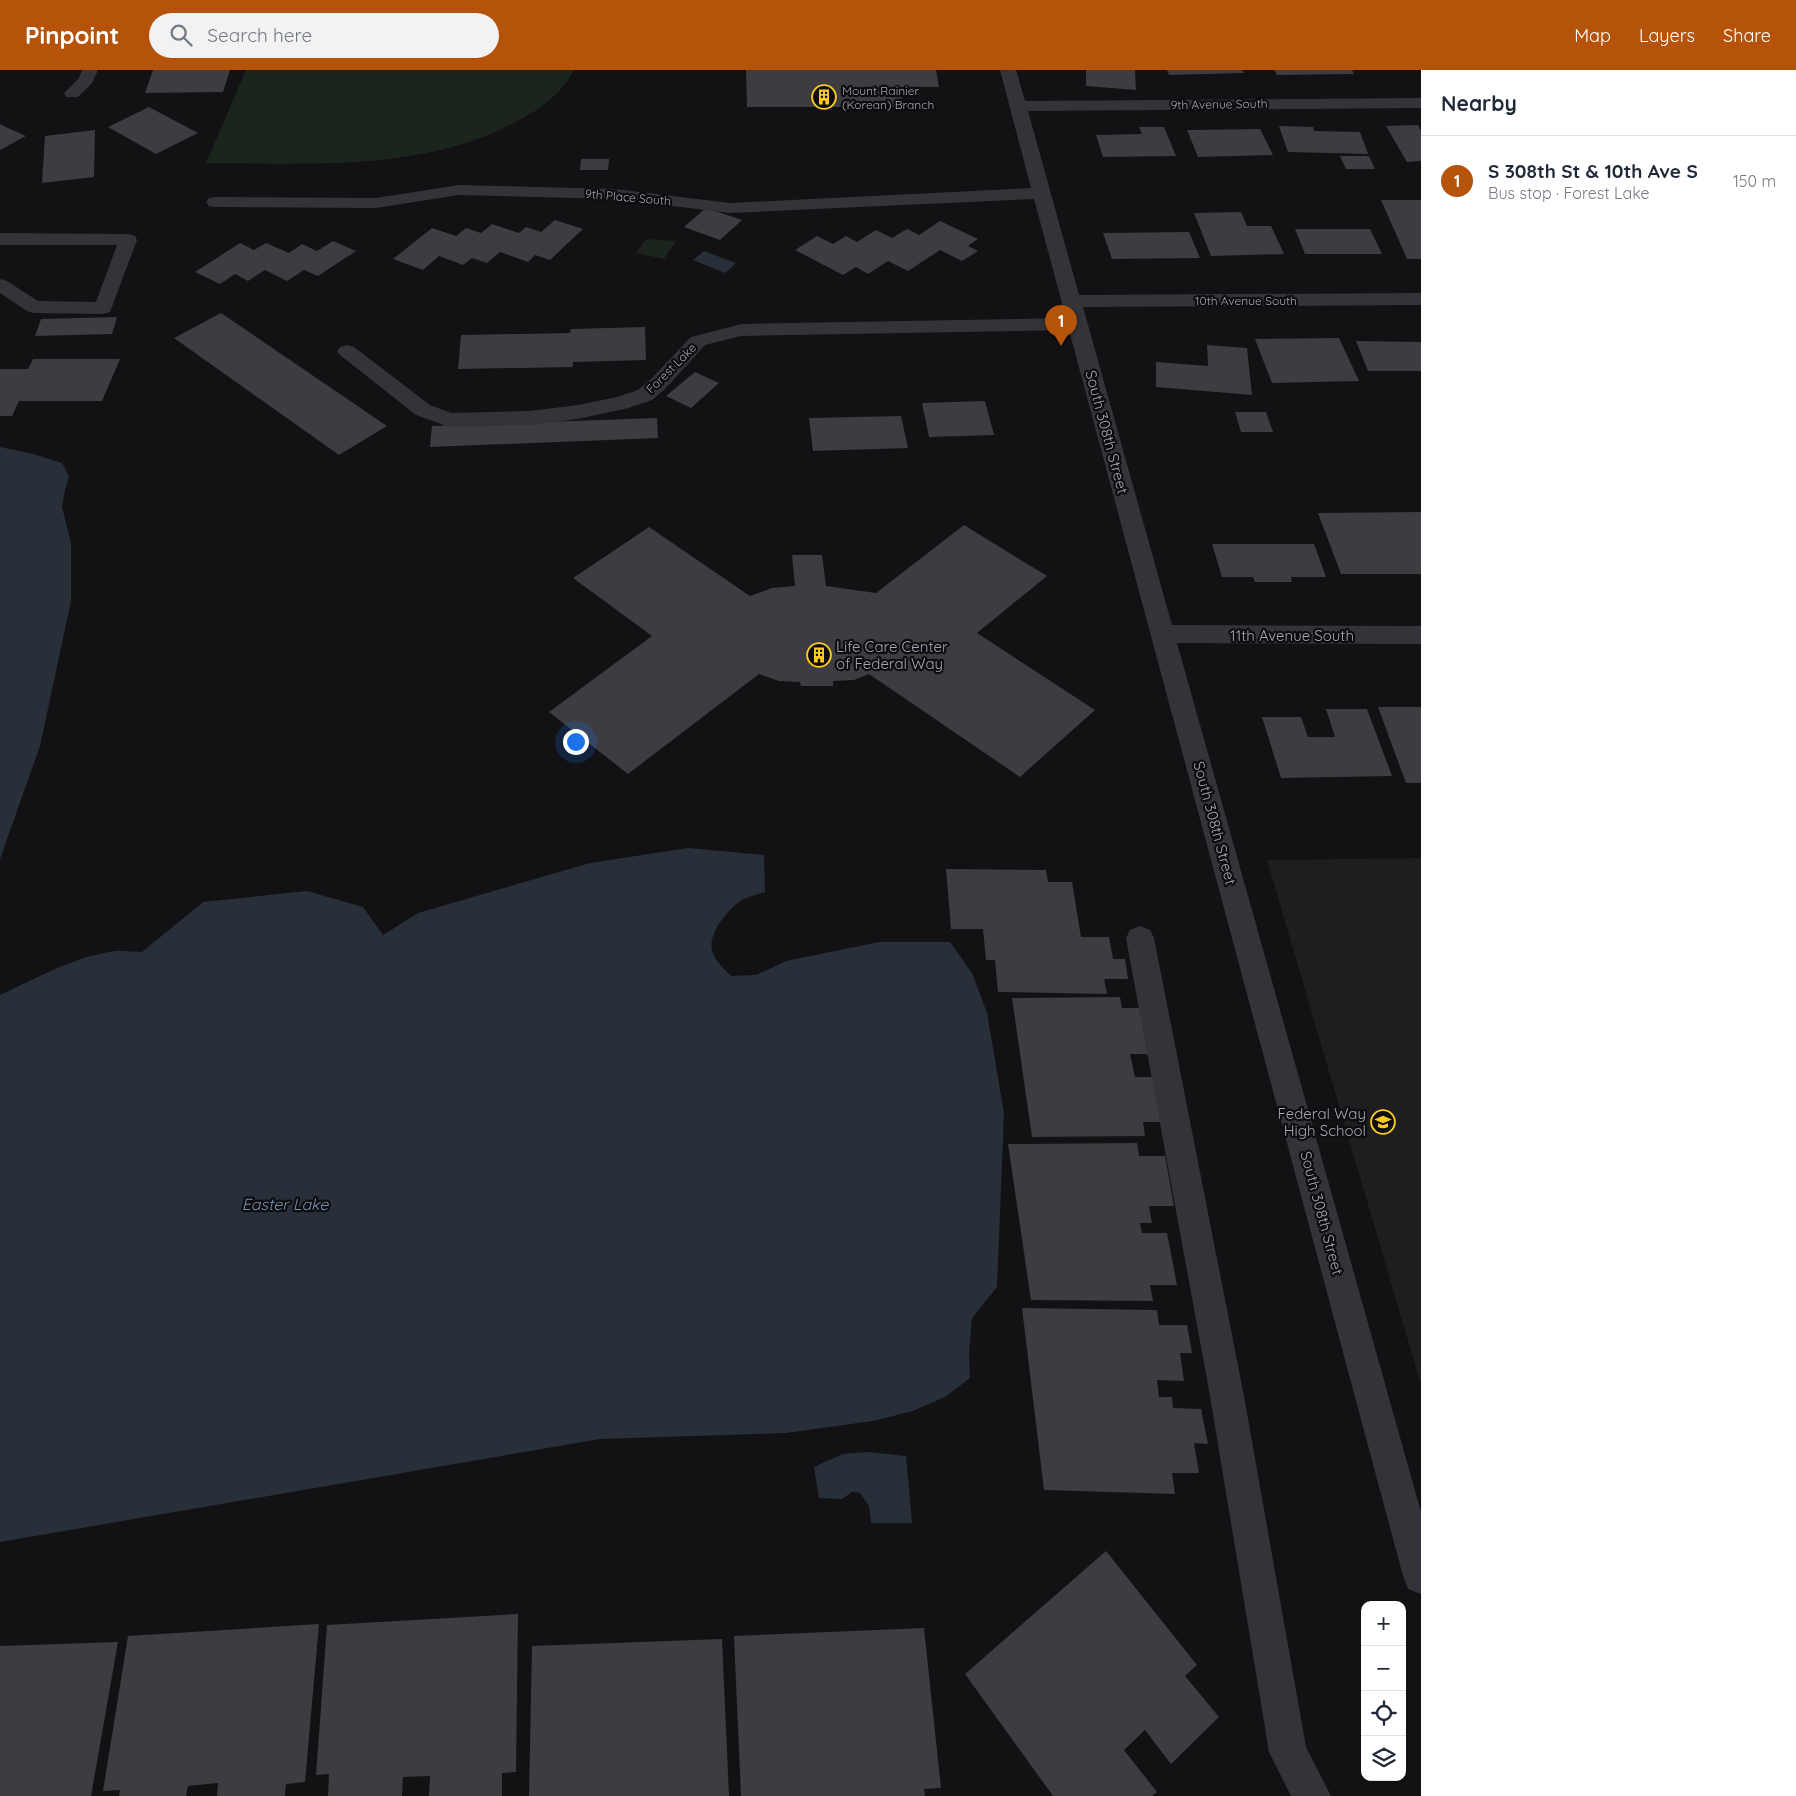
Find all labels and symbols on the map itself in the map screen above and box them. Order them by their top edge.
place label: Mount Rainier (Korean) Branch [842,83,934,112]
building icon: Mount Rainier (Korean) Branch [811,84,837,110]
street label: 9th Avenue South [1170,96,1268,112]
street label: 9th Place South [584,186,672,208]
street label: 10th Avenue South [1195,293,1297,308]
pin: 1 [1045,305,1077,346]
street label: Forest Lake [643,340,699,396]
street label: South 308th Street [1081,368,1133,496]
street label: 11th Avenue South [1230,626,1354,645]
place label: Life Care Center of Federal Way [836,637,948,673]
building icon: Life Care Center of Federal Way [806,642,832,668]
your location [563,729,589,755]
street label: South 308th Street [1189,759,1241,887]
place label: Federal Way High School [1277,1104,1366,1140]
school or university icon: Federal Way High School [1370,1109,1396,1135]
street label: South 308th Street [1296,1149,1348,1277]
water label: Easter Lake [242,1194,329,1214]

